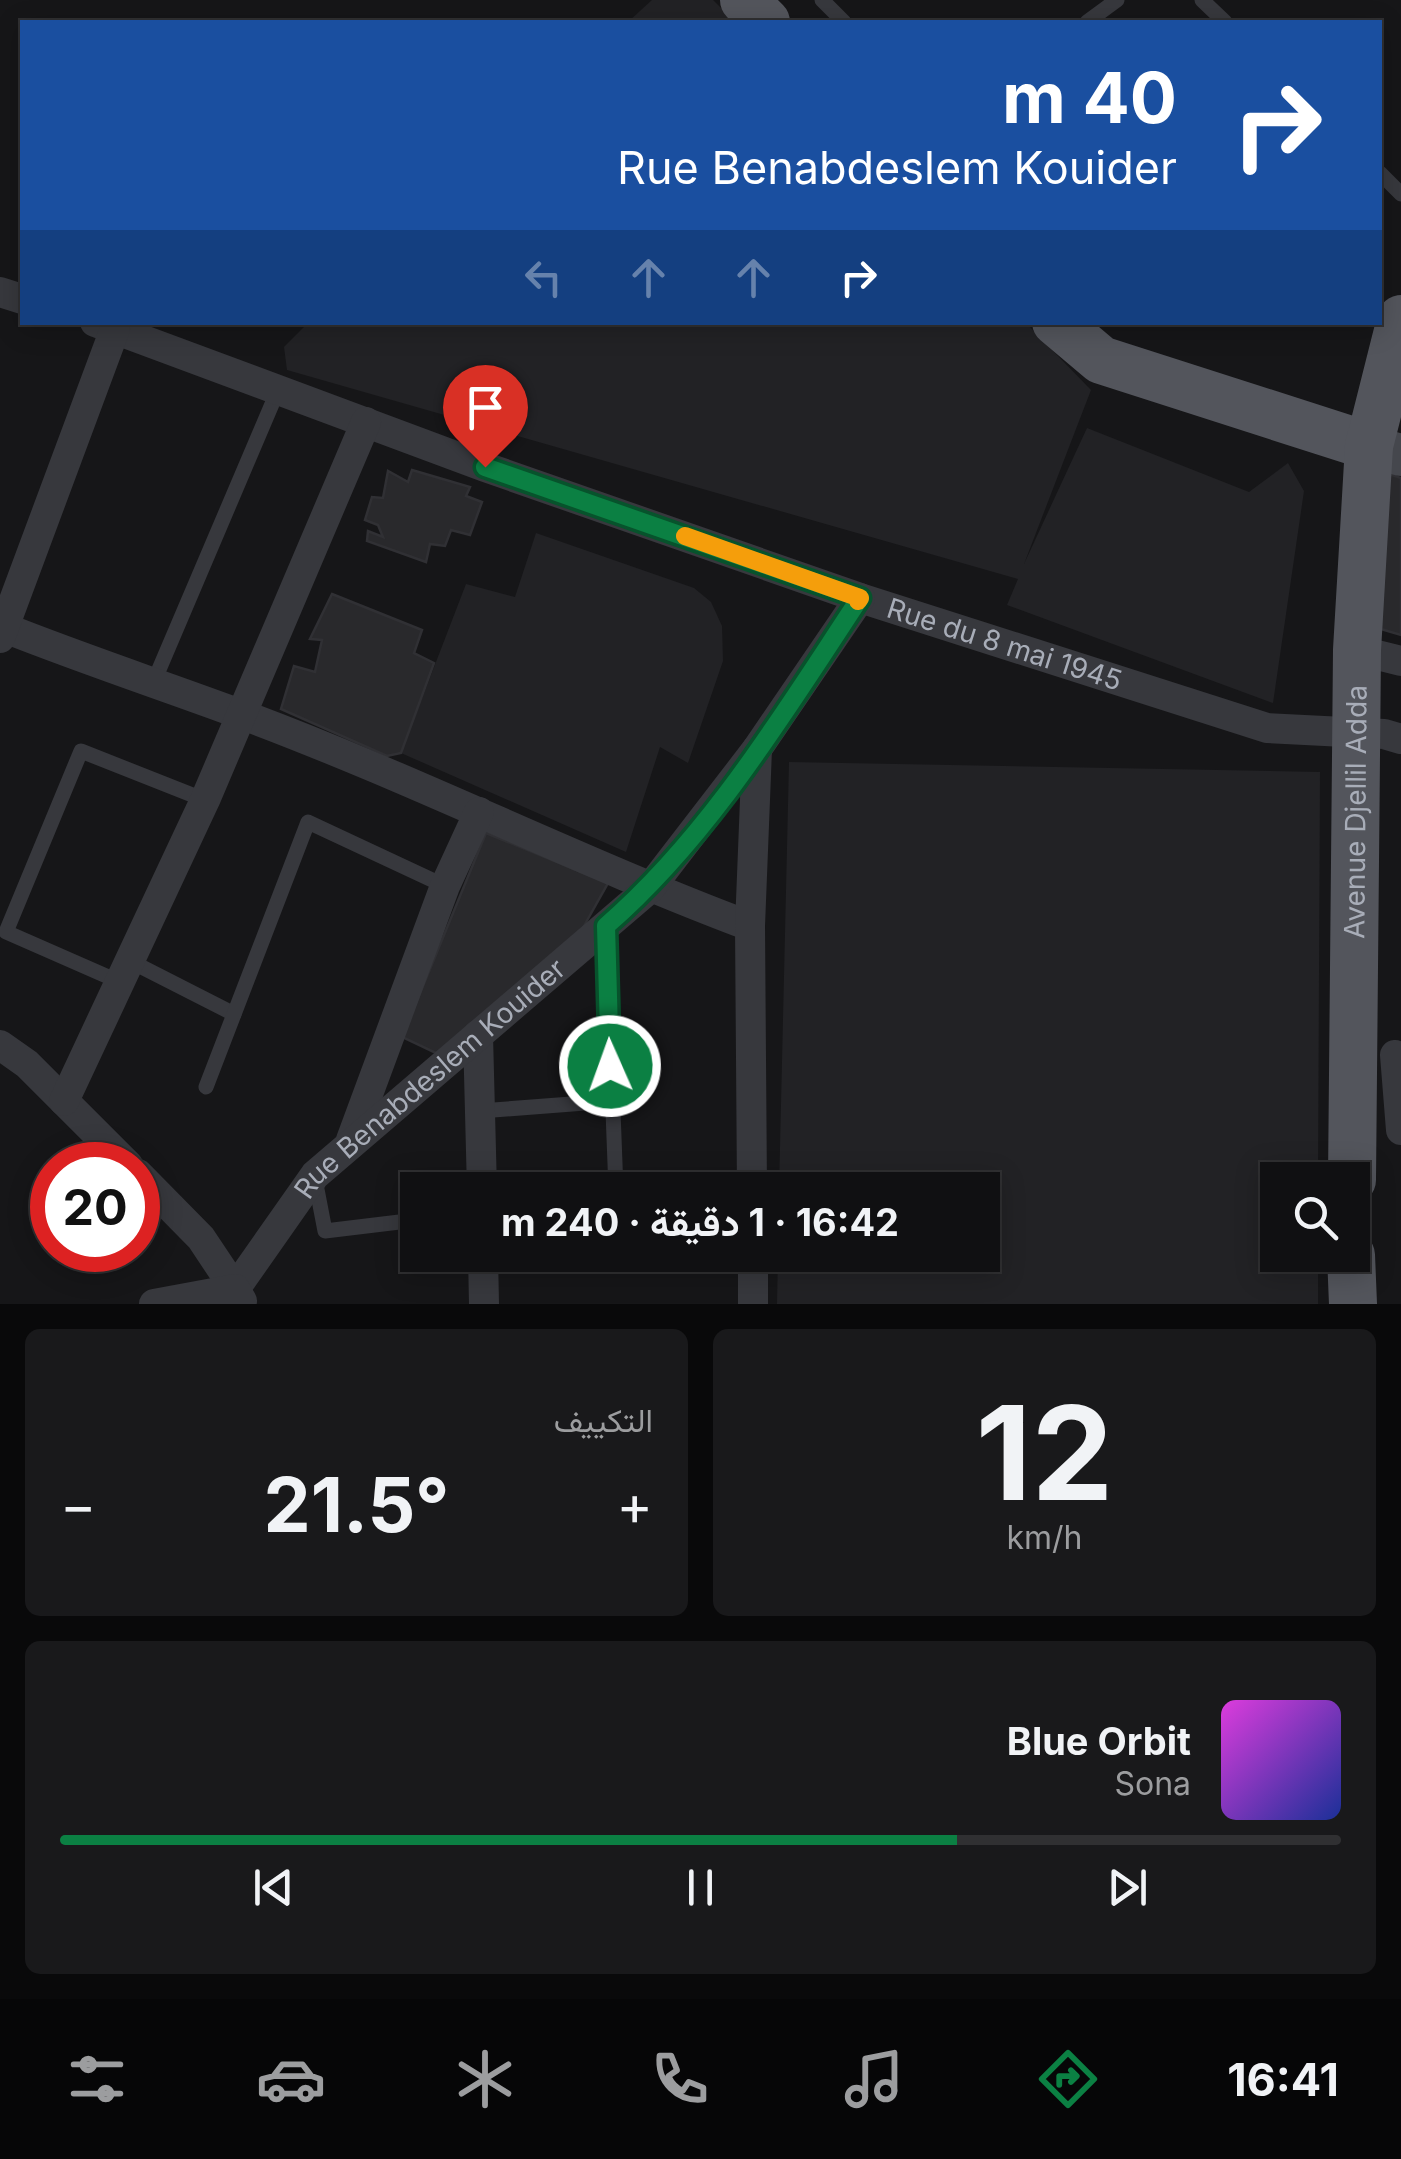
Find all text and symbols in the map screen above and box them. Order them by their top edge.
text: 40 m [1002,55,1177,140]
icon: right [1212,60,1342,190]
text: Rue Benabdeslem Kouider [617,140,1177,195]
icon: left [516,250,571,305]
icon: ahead [621,250,676,305]
icon: ahead [726,250,781,305]
icon: right [831,250,886,305]
pin [443,365,528,468]
icon: arrive [458,380,513,435]
street label: Rue du 8 mai 1945 [883,591,1126,698]
street label: Avenue Djellil Adda [1337,685,1374,939]
street label: Rue Benabdeslem Kouider [287,951,572,1205]
position arrow [558,1014,662,1118]
speed limit sign: 20 [30,1142,160,1272]
map controls [1260,1162,1370,1272]
button: search [1260,1162,1370,1272]
text: 16:42 · 1 دقيقة · 240 m [501,1199,899,1245]
text: 12 [976,1374,1113,1531]
text: التكييف [554,1401,653,1440]
text: 21.5° [263,1459,450,1550]
text: − [60,1472,96,1538]
text: + [617,1472,653,1538]
text: km/h [1006,1518,1083,1557]
text: Blue Orbit [1007,1718,1191,1764]
text: Sona [1114,1764,1191,1803]
icon: previous [246,1860,301,1915]
icon: pause [673,1860,728,1915]
icon: next [1100,1860,1155,1915]
icon: filters [62,2044,132,2114]
icon: car [256,2044,326,2114]
icon: climate [450,2044,520,2114]
icon: phone [645,2044,715,2114]
icon: music [839,2044,909,2114]
icon: directions [1033,2044,1103,2114]
text: 16:41 [1227,2052,1339,2107]

